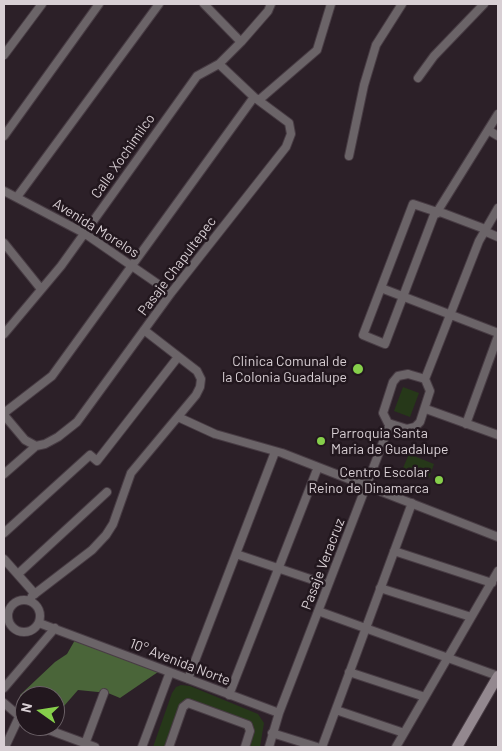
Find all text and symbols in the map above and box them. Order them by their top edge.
street label: Calle Xochimilco [88,110,158,202]
street label: Avenida Morelos [50,195,142,261]
street label: Pasaje Chapultepec [134,213,220,319]
place label: Clinica Comunal de la Colonia Guadalupe [222,353,347,386]
marker: Clinica Comunal de la Colonia Guadalupe [351,362,365,376]
place label: Parroquia Santa Maria de Guadalupe [331,425,449,458]
marker: Parroquia Santa Maria de Guadalupe [315,435,327,447]
place label: Centro Escolar Reino de Dinamarca [309,464,429,497]
marker: Centro Escolar Reino de Dinamarca [433,474,445,486]
street label: Pasaje Veracruz [298,516,348,612]
street label: 10° Avenida Norte [127,635,233,689]
north arrow [15,686,65,736]
text: N [17,701,35,714]

